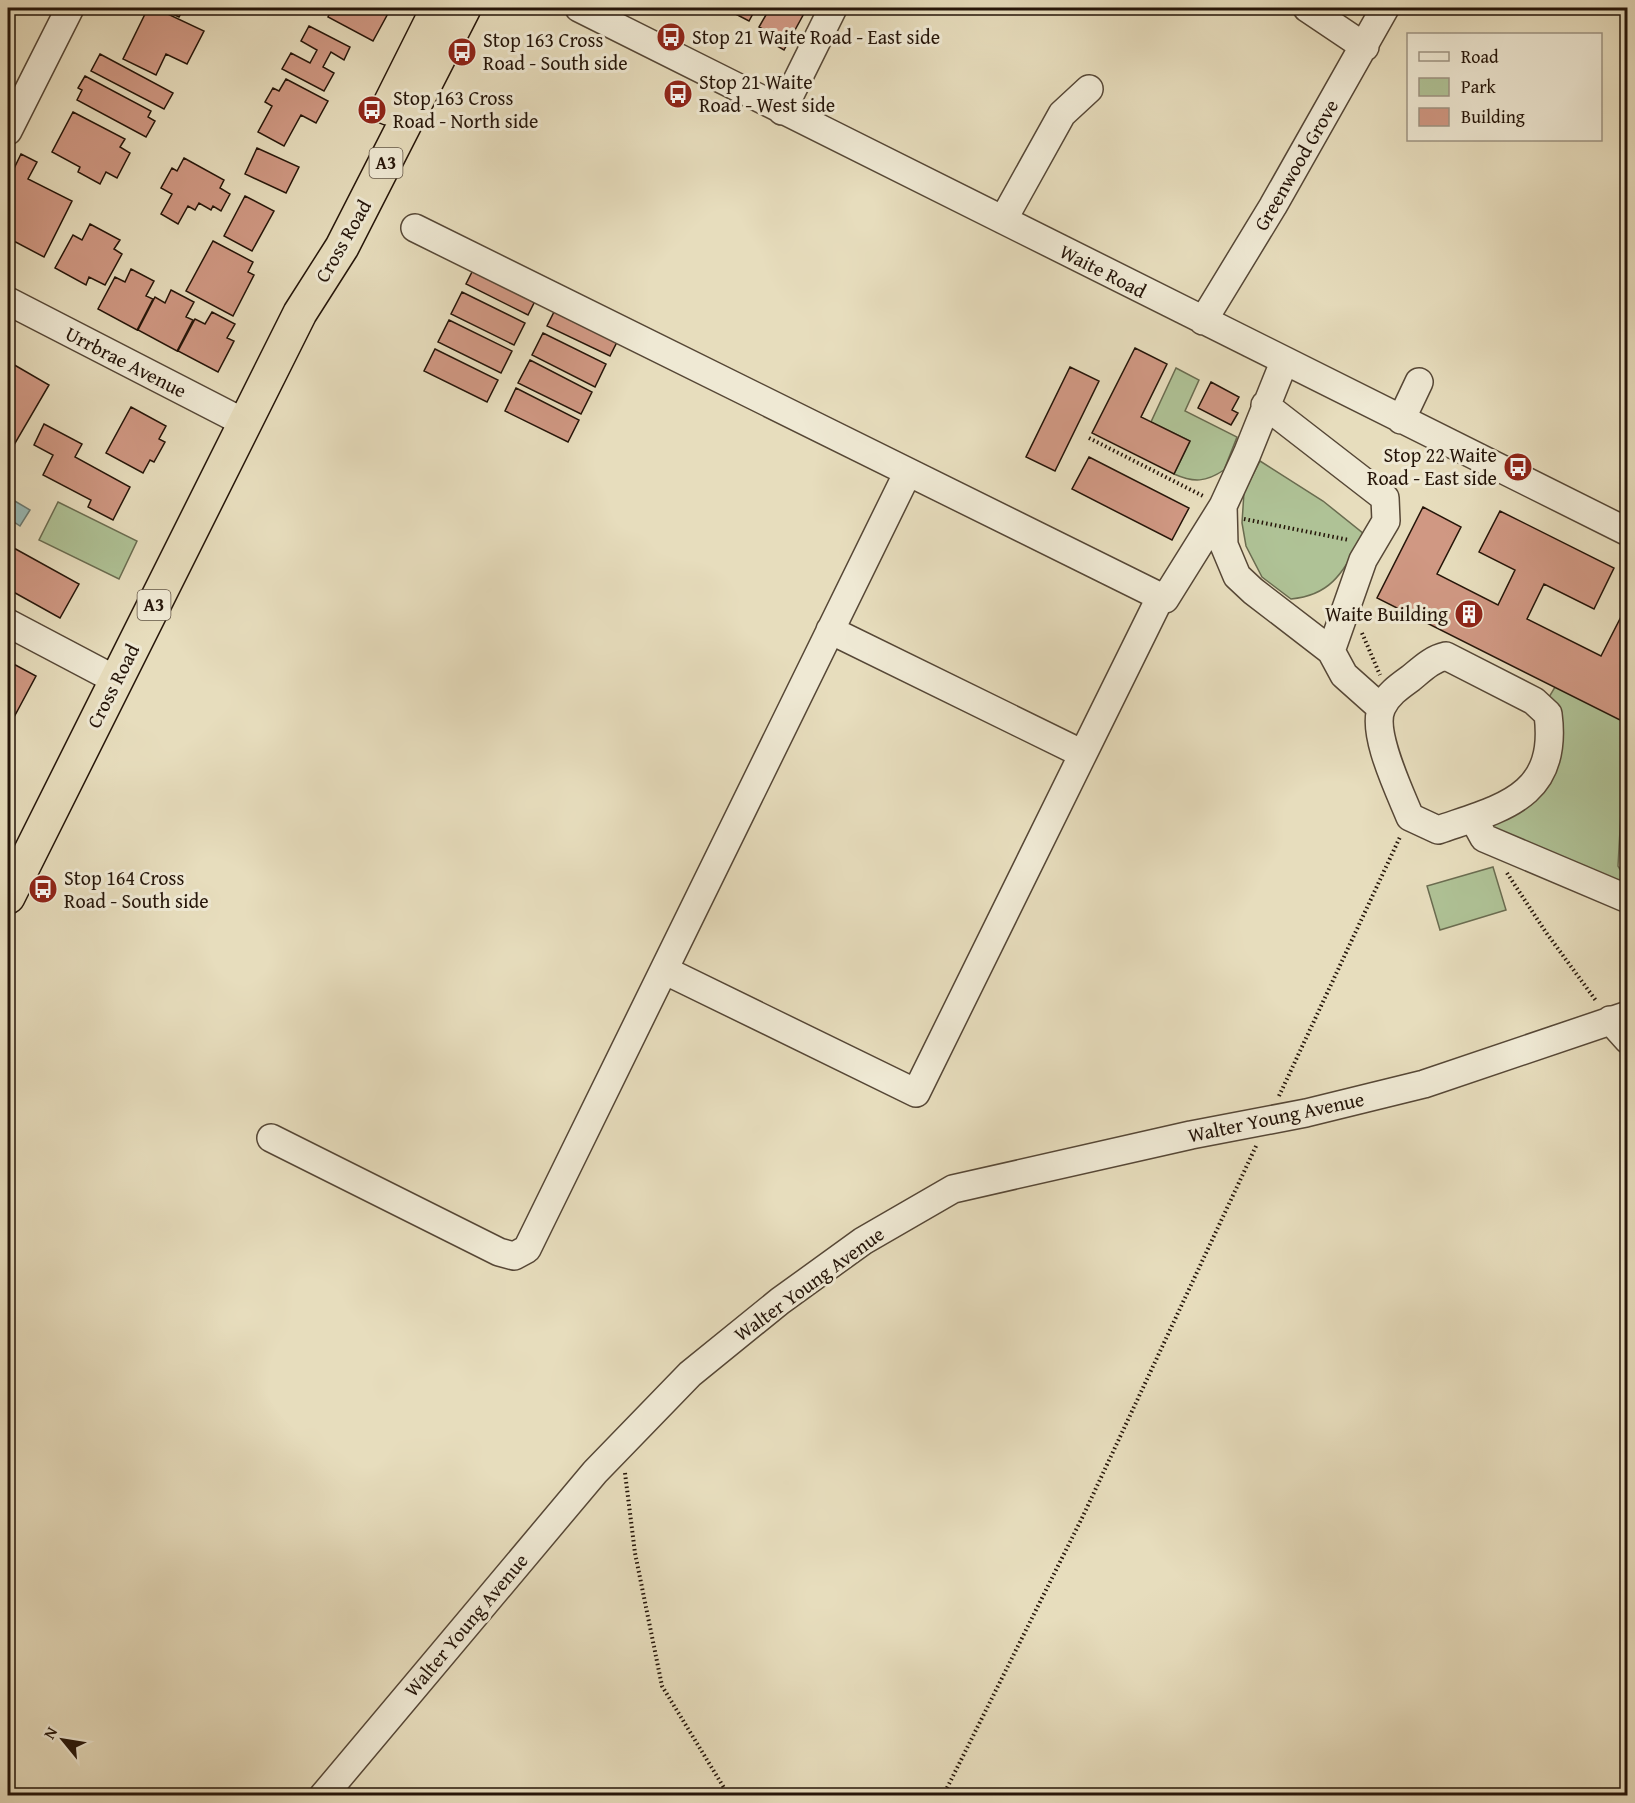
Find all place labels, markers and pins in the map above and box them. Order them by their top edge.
bus stop icon: Stop 21 Waite Road - East side [655,21,687,53]
place label: Stop 21 Waite Road - East side [692,22,940,51]
place label: Stop 163 Cross Road - South side [483,25,628,77]
bus stop icon: Stop 163 Cross Road - South side [446,36,478,68]
place label: Stop 21 Waite Road - West side [699,67,835,119]
bus stop icon: Stop 21 Waite Road - West side [662,78,694,110]
place label: Stop 163 Cross Road - North side [393,83,538,135]
bus stop icon: Stop 163 Cross Road - North side [356,94,388,126]
place label: Stop 22 Waite Road - East side [1367,440,1497,492]
bus stop icon: Stop 22 Waite Road - East side [1502,451,1534,483]
building icon: Waite Building [1453,598,1485,630]
place label: Waite Building [1325,599,1448,628]
place label: Stop 164 Cross Road - South side [64,863,209,915]
bus stop icon: Stop 164 Cross Road - South side [27,873,59,905]

